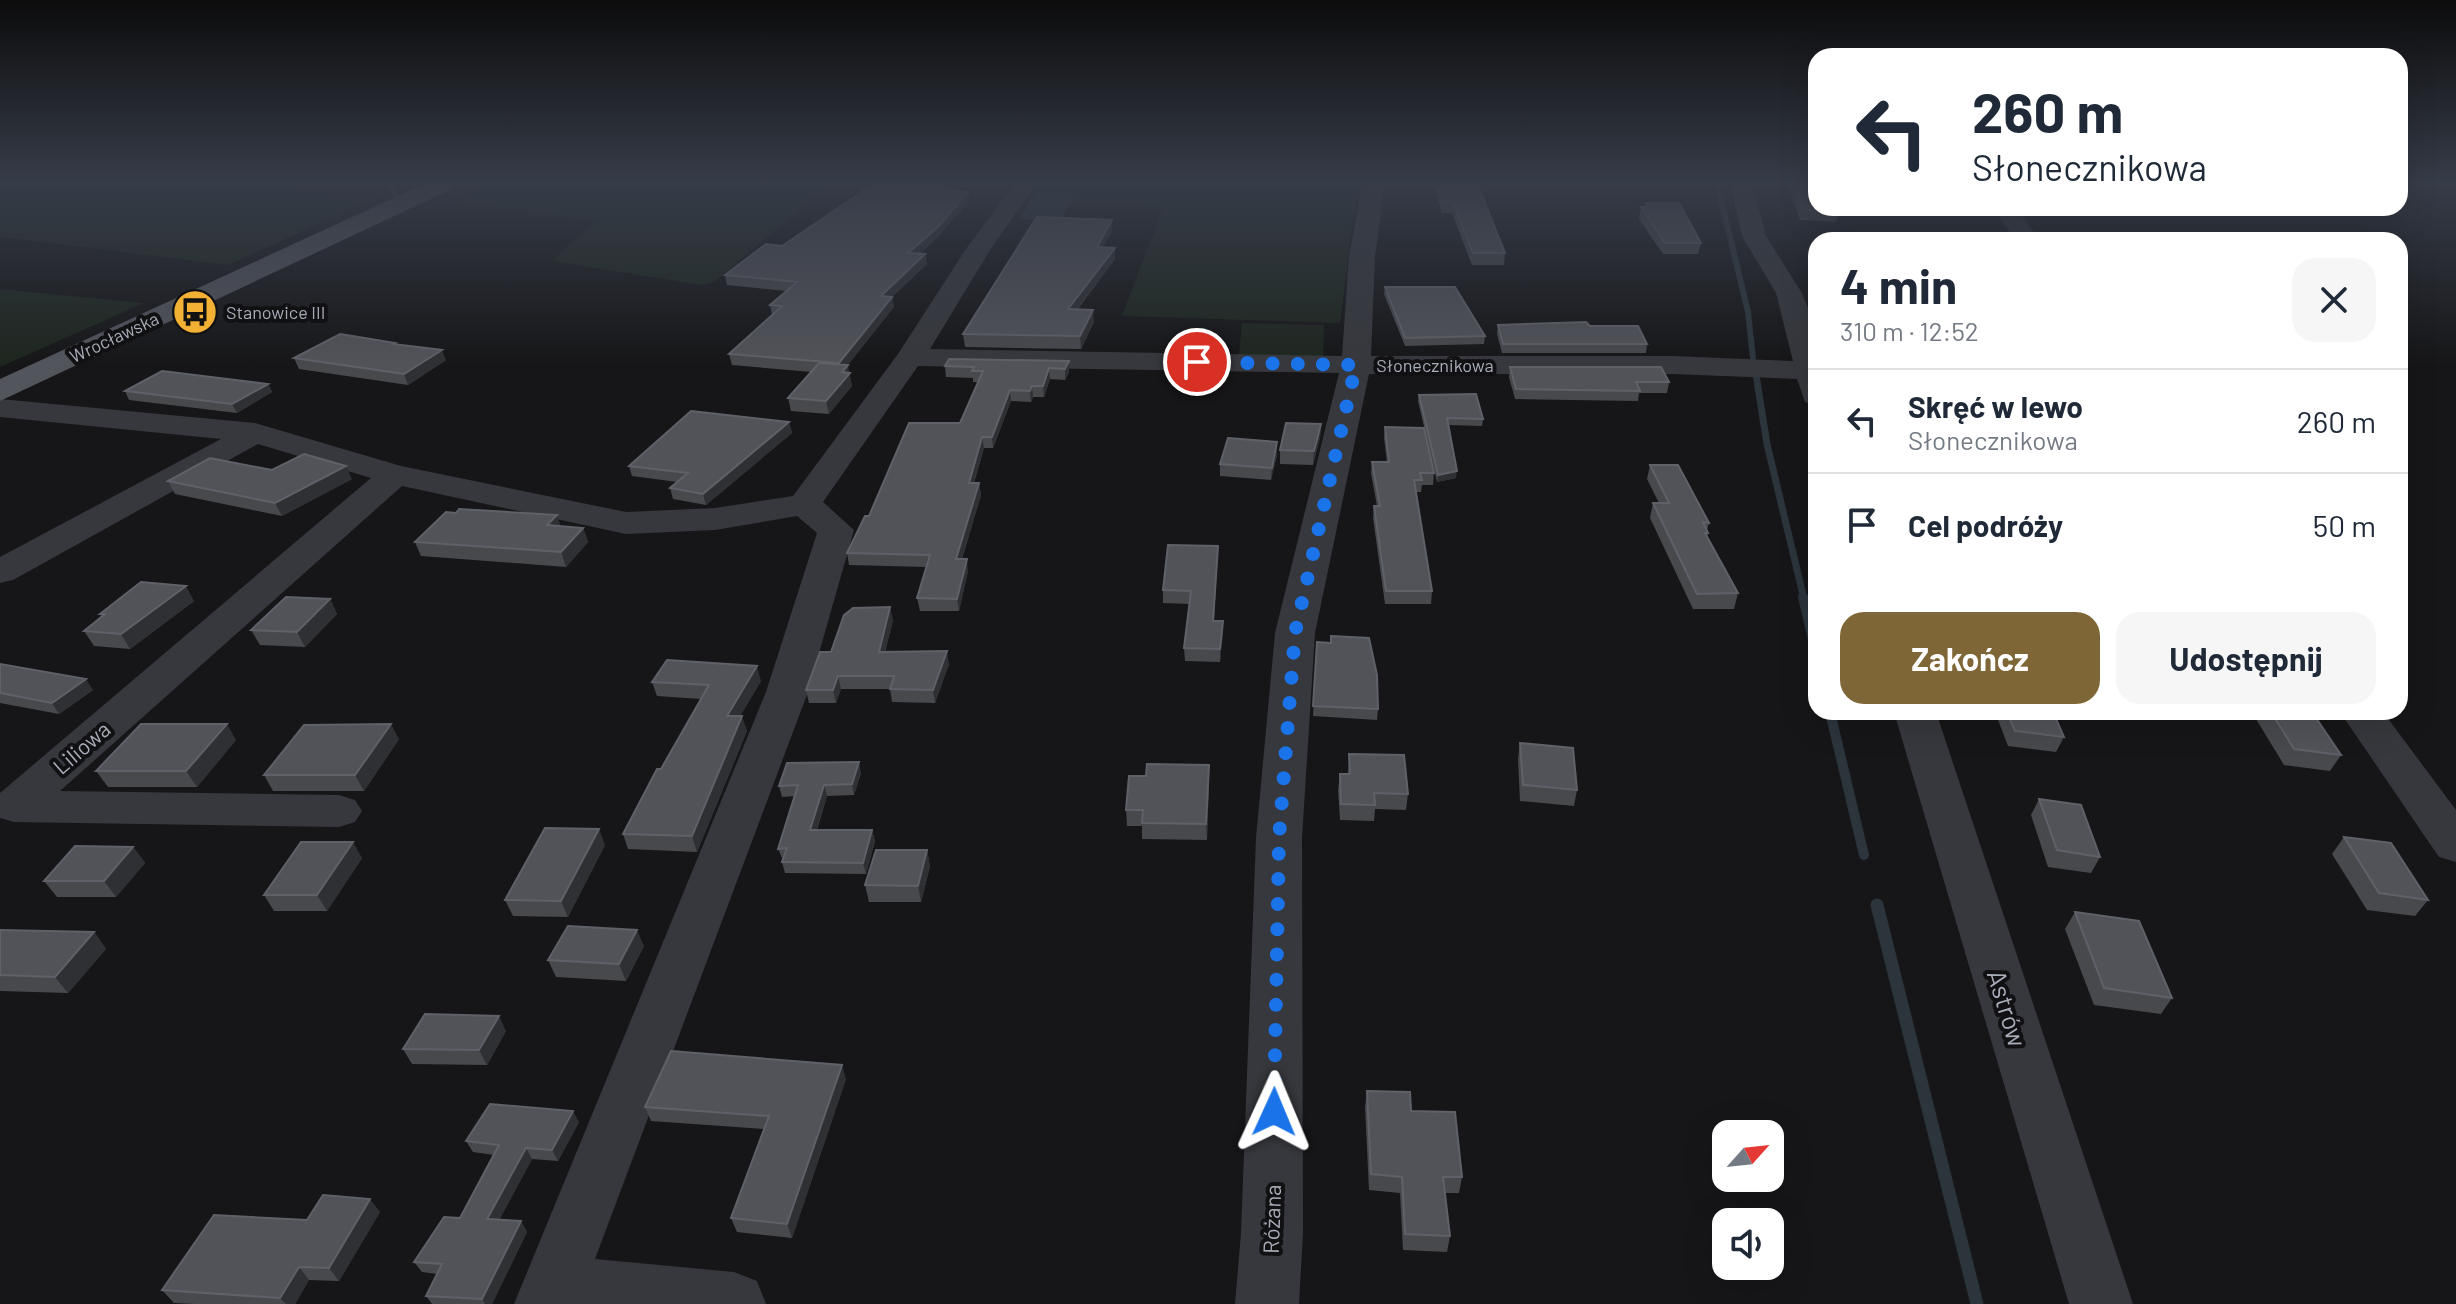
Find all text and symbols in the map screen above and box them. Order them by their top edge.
text: 260 m [1972,77,2123,144]
icon: left [1840,80,1944,184]
text: Słonecznikowa [1972,145,2207,188]
text: 4 min [1840,256,1957,314]
button: close [2292,258,2376,342]
bus stop icon: Stanowice III [171,288,219,336]
place label: Stanowice III [226,301,325,323]
street label: Wrocławska [66,307,162,367]
text: 310 m · 12:52 [1840,315,1979,346]
pin [1163,328,1231,396]
icon: arrive [1175,340,1219,384]
street label: Słonecznikowa [1376,354,1494,376]
text: Skręć w lewo [1908,388,2083,424]
icon: left [1840,399,1884,443]
text: 260 m [2297,403,2376,439]
text: Słonecznikowa [1908,424,2078,455]
icon: arrive [1840,503,1884,547]
text: Cel podróży [1908,507,2063,543]
text: 50 m [2313,507,2376,543]
button: Zakończ [1840,612,2100,704]
button: Udostępnij [2116,612,2376,704]
street label: Liliowa [47,715,115,779]
street label: Astrów [1982,966,2034,1050]
position arrow [1232,1070,1316,1154]
north arrow [1712,1120,1784,1192]
map controls [1712,1120,1784,1280]
street label: Różana [1257,1184,1285,1254]
button: sound [1712,1208,1784,1280]

